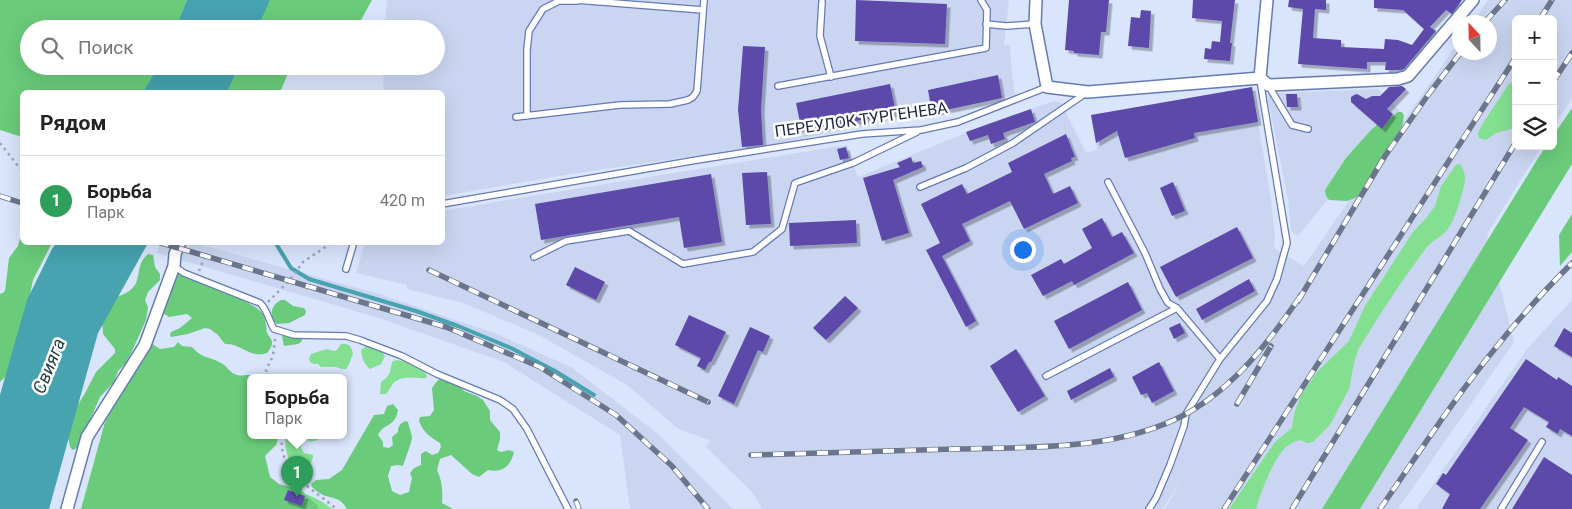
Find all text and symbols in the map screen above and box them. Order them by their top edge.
north arrow [1452,15,1497,60]
map controls [1512,15,1557,150]
button: + [1512,15,1557,60]
search box [20,20,445,75]
icon: search [38,34,66,62]
text: Поиск [78,36,134,59]
button: − [1512,60,1557,105]
street label: ПЕРЕУЛОК ТУРГЕНЕВА [773,98,949,141]
button: layers [1512,105,1557,150]
text: Рядом [40,111,106,135]
text: Борьба [87,180,152,203]
text: 1 [51,191,61,210]
text: 420 m [380,191,425,210]
text: Парк [87,203,125,222]
your location [1010,237,1036,263]
water label: Свияга [28,335,69,397]
popup [247,374,347,439]
text: Борьба [265,386,329,409]
text: Парк [265,409,302,428]
pin: 1 [281,456,313,497]

